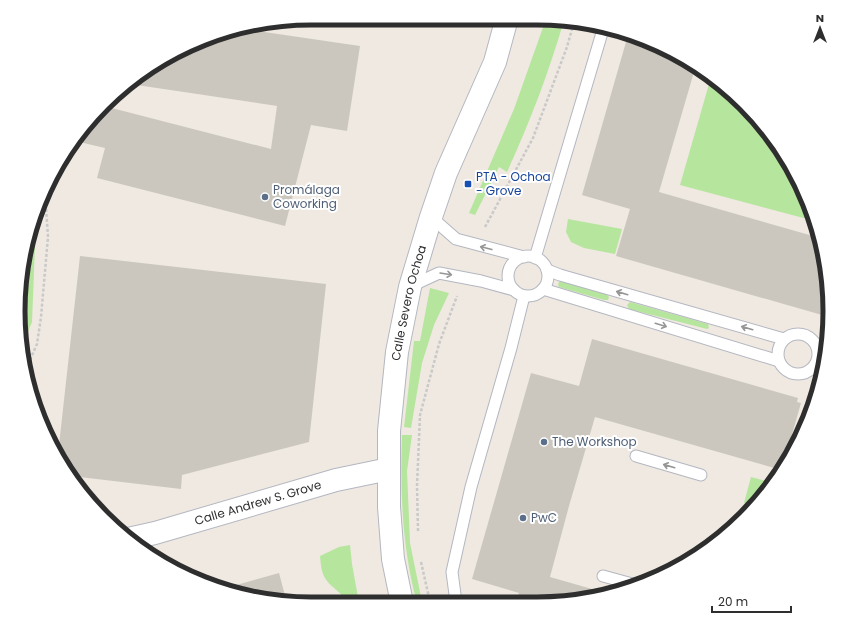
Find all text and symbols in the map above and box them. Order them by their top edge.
north arrow [800,8,840,48]
text: N [816,10,824,26]
place label: PTA - Ochoa - Grove [476,168,551,199]
marker: PTA - Ochoa - Grove [463,179,473,189]
place label: Promálaga Coworking [273,181,340,212]
marker: Promálaga Coworking [260,192,270,202]
street label: Calle Severo Ochoa [387,243,430,361]
one-way arrow [480,243,493,251]
one-way arrow [439,270,452,278]
one-way arrow [616,289,629,296]
one-way arrow [654,322,667,329]
one-way arrow [741,324,754,331]
place label: The Workshop [552,433,637,450]
marker: The Workshop [539,437,549,447]
one-way arrow [662,461,675,469]
street label: Calle Andrew S. Grove [192,476,323,529]
place label: PwC [531,509,557,526]
marker: PwC [518,513,528,523]
scale bar [712,588,791,614]
text: 20 m [718,593,748,610]

